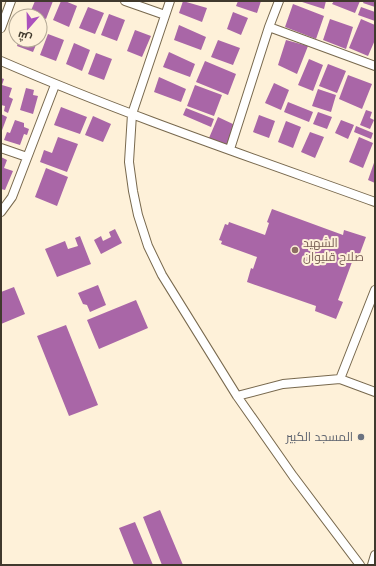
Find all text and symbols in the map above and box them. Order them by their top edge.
north arrow [8,8,48,48]
text: ش [16,28,34,46]
place label: الشهيد صلاح قليوان [303,235,364,265]
marker: الشهيد صلاح قليوان [290,245,300,255]
place label: المسجد الكبير [285,429,353,444]
marker: المسجد الكبير [356,432,366,442]

